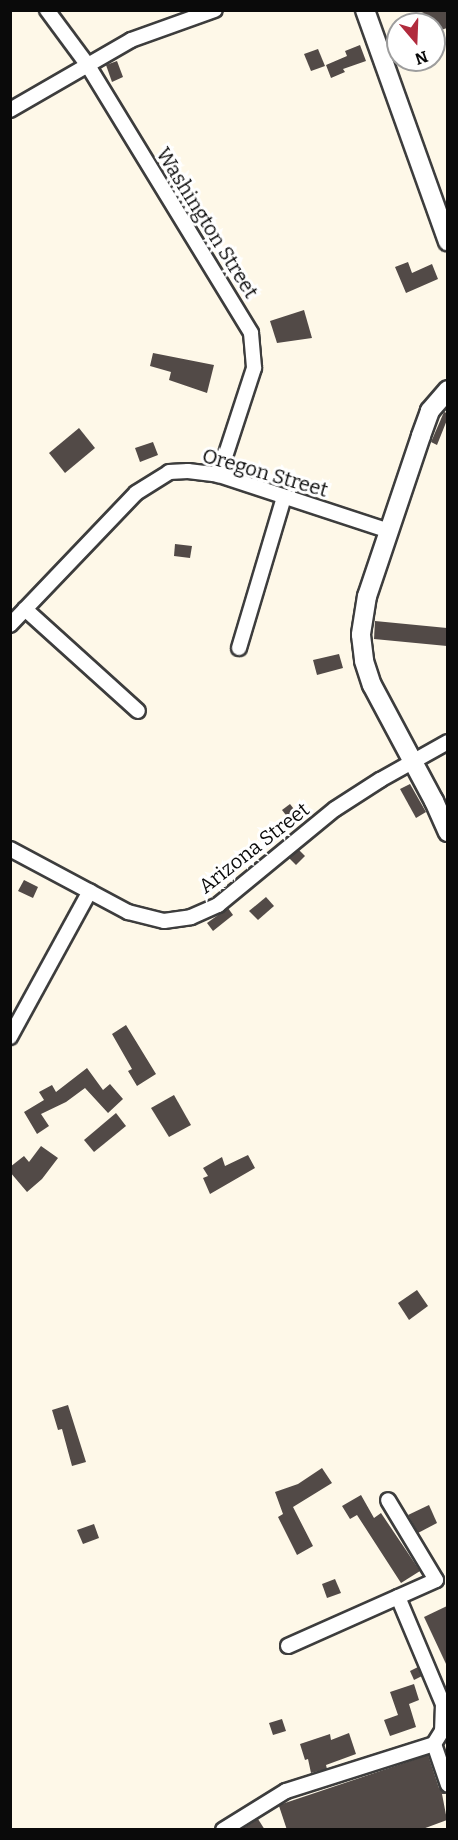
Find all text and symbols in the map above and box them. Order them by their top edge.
north arrow [386,12,446,72]
text: N [412,47,430,69]
street label: Washington Street [151,143,263,303]
street label: Oregon Street [199,444,331,502]
street label: Arizona Street [194,797,314,899]

